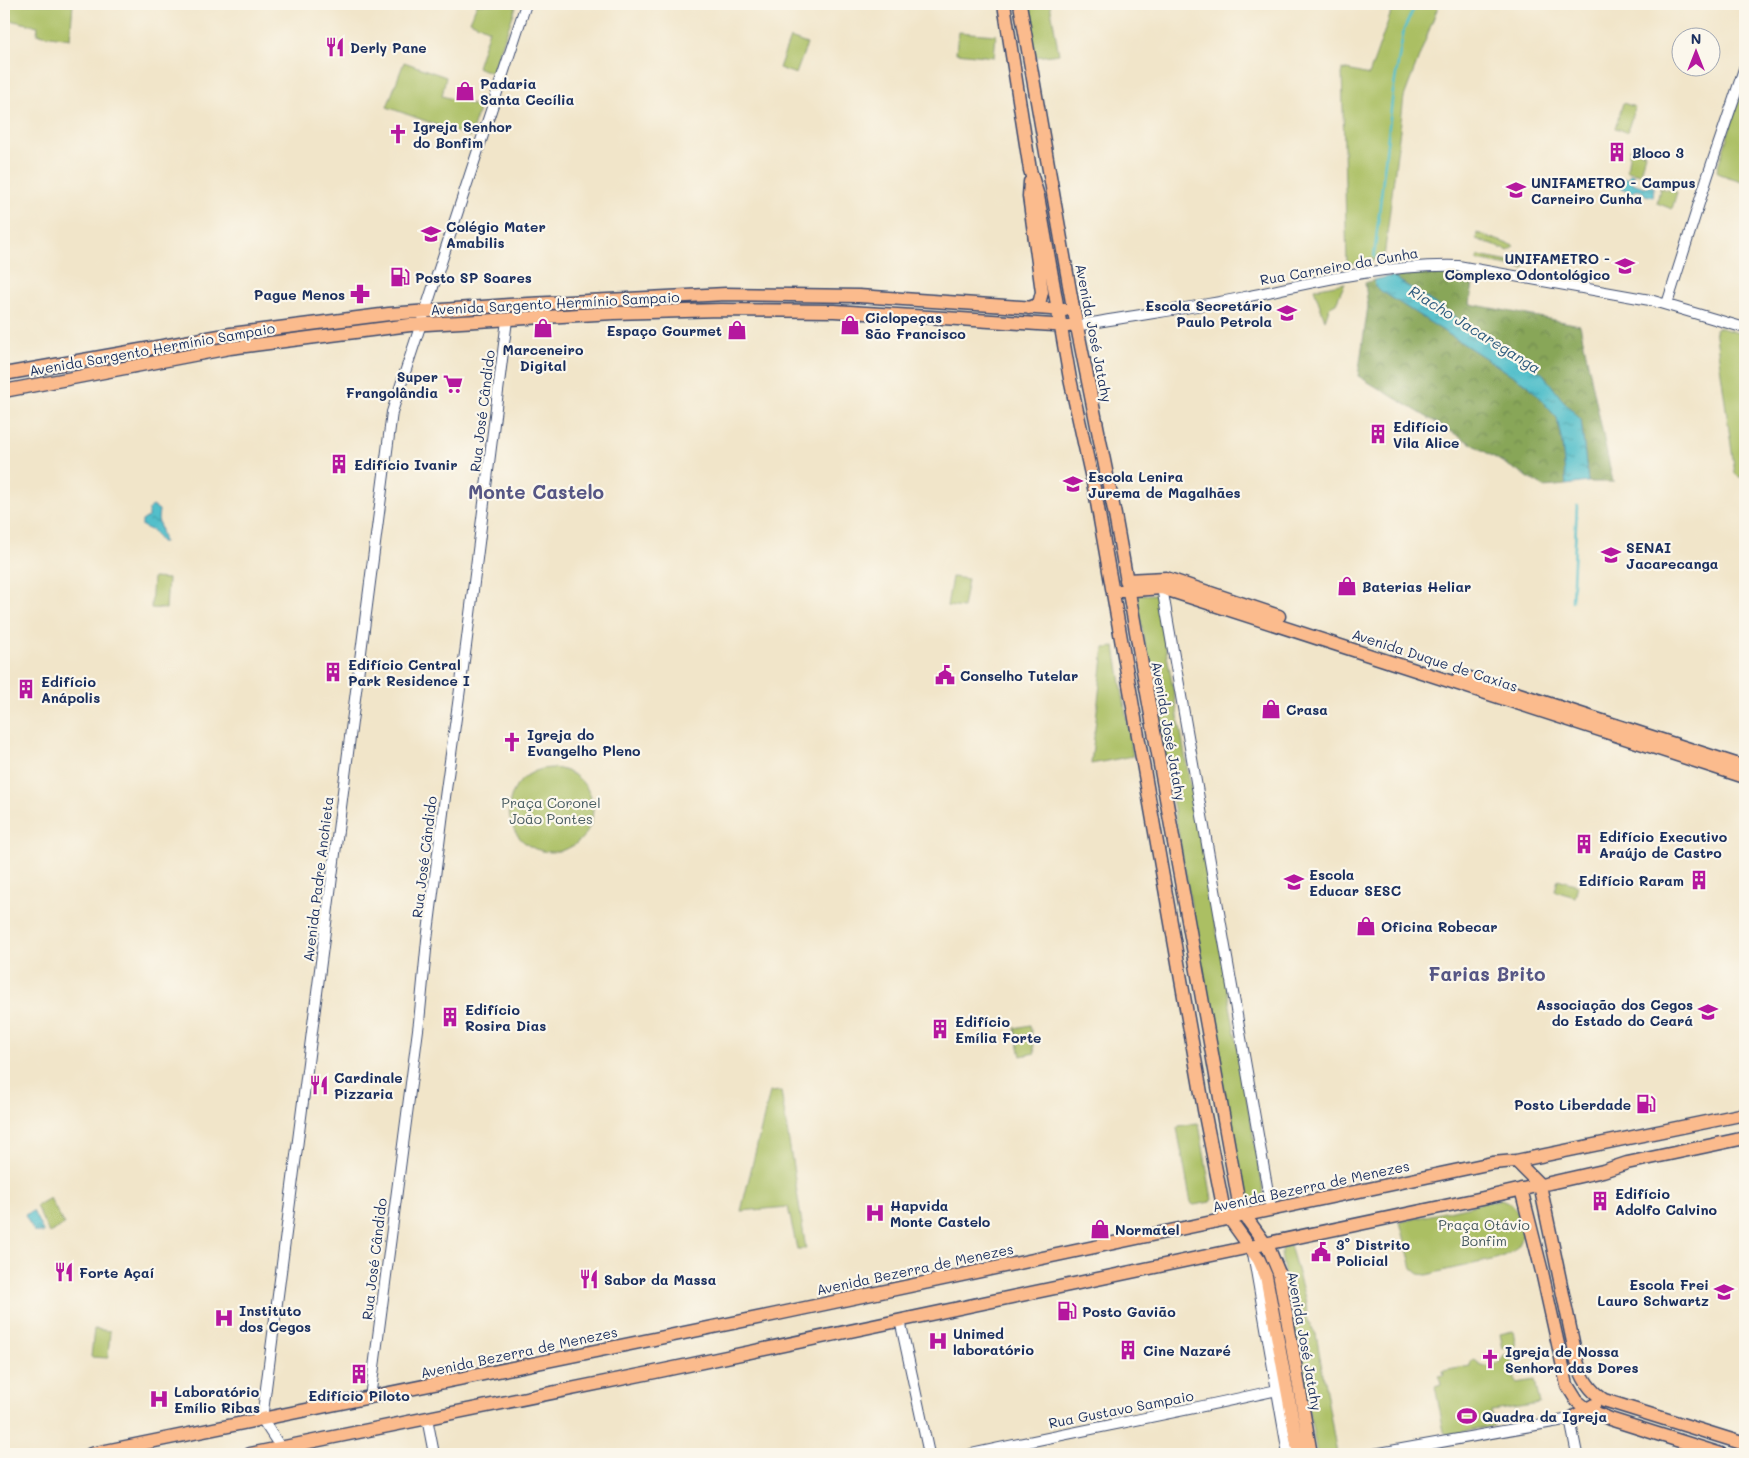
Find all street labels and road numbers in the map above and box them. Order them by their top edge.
street label: Rua Carneiro da Cunha [1258,243,1420,289]
street label: Avenida José Jatahy [1071,262,1117,404]
street label: Avenida Sargento Hermínio Sampaio [430,287,680,319]
street label: Avenida Sargento Hermínio Sampaio [28,318,276,380]
street label: Rua José Cândido [465,349,499,473]
street label: Avenida Duque de Caxias [1350,624,1520,696]
street label: Avenida José Jatahy [1147,660,1191,802]
street label: Avenida Padre Anchieta [298,795,338,963]
street label: Rua José Cândido [407,795,441,919]
street label: Avenida Bezerra de Menezes [1211,1156,1411,1216]
street label: Rua José Cândido [357,1197,391,1321]
street label: Avenida Bezerra de Menezes [815,1239,1015,1299]
street label: Avenida José Jatahy [1283,1270,1327,1412]
street label: Avenida Bezerra de Menezes [419,1322,619,1382]
street label: Rua Gustavo Sampaio [1047,1386,1195,1432]

